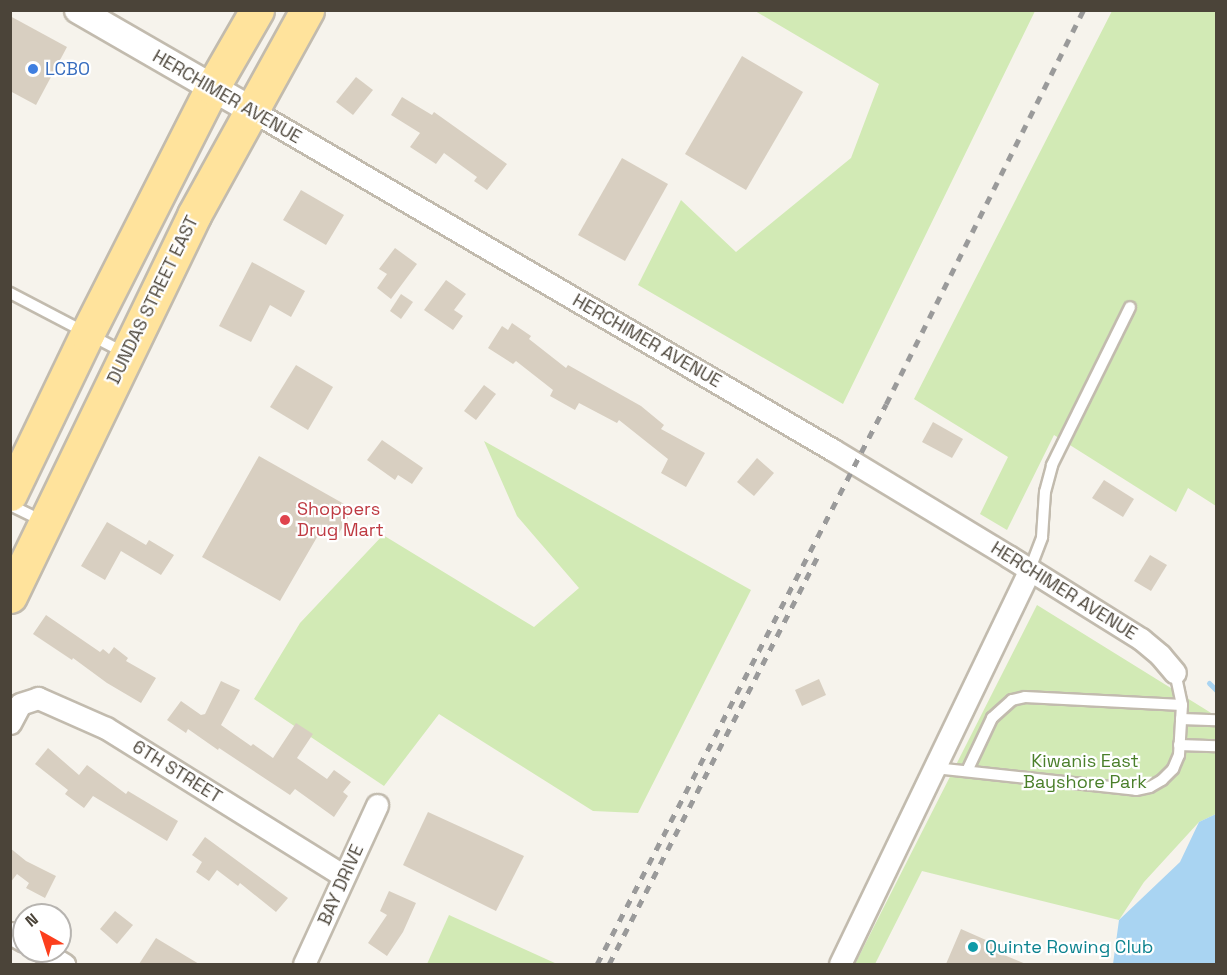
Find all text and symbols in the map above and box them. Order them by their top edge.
street label: HERCHIMER AVENUE [149,46,305,148]
place label: LCBO [45,58,90,80]
marker: LCBO [26,62,40,76]
street label: DUNDAS STREET EAST [103,212,203,388]
street label: HERCHIMER AVENUE [569,290,725,392]
place label: Shoppers Drug Mart [297,499,384,542]
marker: Shoppers Drug Mart [278,513,292,527]
street label: HERCHIMER AVENUE [987,537,1141,645]
street label: 6TH STREET [128,736,226,808]
park label: Kiwanis East Bayshore Park [1023,751,1147,794]
street label: BAY DRIVE [314,841,368,929]
north arrow [12,903,72,963]
text: N [21,909,42,932]
place label: Quinte Rowing Club [985,936,1153,958]
marker: Quinte Rowing Club [966,940,980,954]

